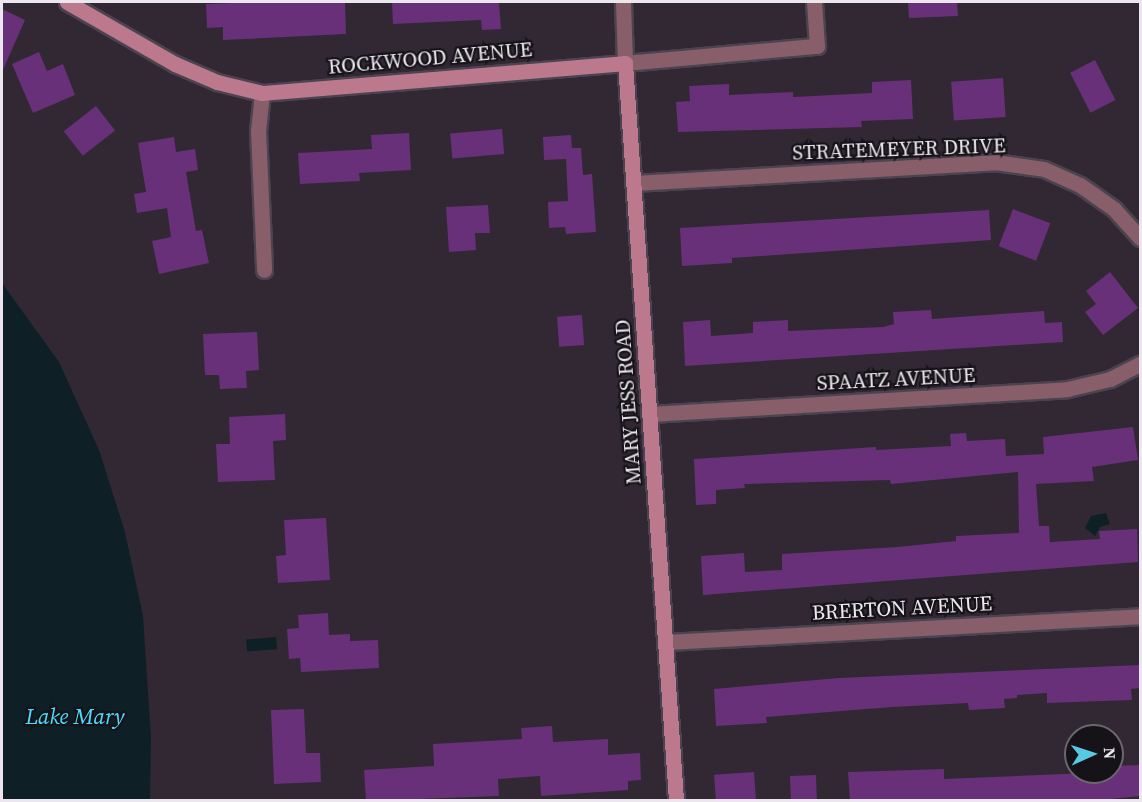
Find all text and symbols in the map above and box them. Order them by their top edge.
street label: ROCKWOOD AVENUE [327,37,533,79]
street label: STRATEMEYER DRIVE [792,133,1006,165]
street label: MARY JESS ROAD [610,318,646,486]
street label: SPAATZ AVENUE [816,362,976,396]
street label: BRERTON AVENUE [811,591,993,625]
water label: Lake Mary [25,704,125,730]
north arrow [1064,724,1124,784]
text: N [1099,747,1121,760]

